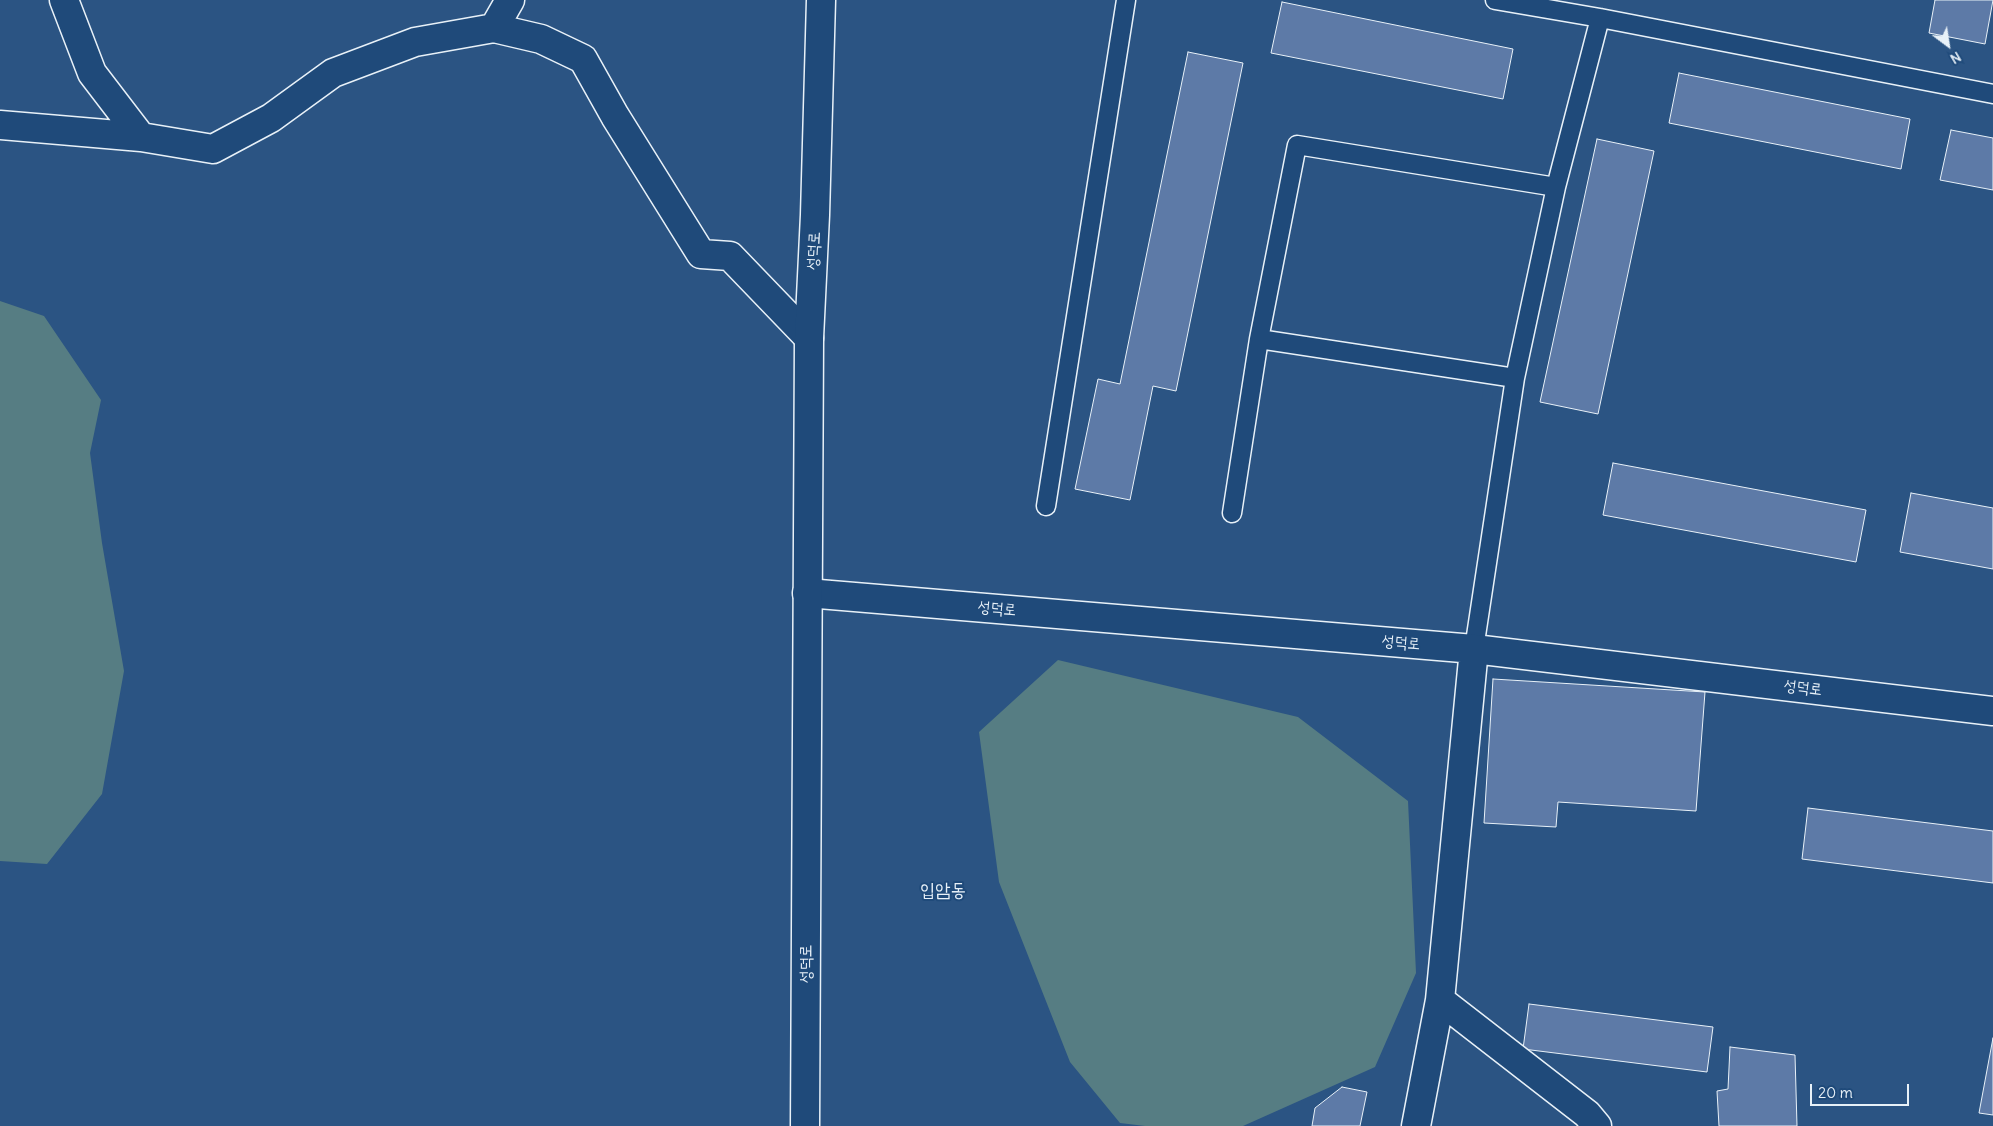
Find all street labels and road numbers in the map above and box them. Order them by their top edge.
street label: 성덕로 [803,231,825,271]
street label: 성덕로 [977,598,1017,620]
street label: 성덕로 [1381,632,1421,654]
street label: 성덕로 [1783,676,1823,700]
street label: 성덕로 [796,945,816,983]

